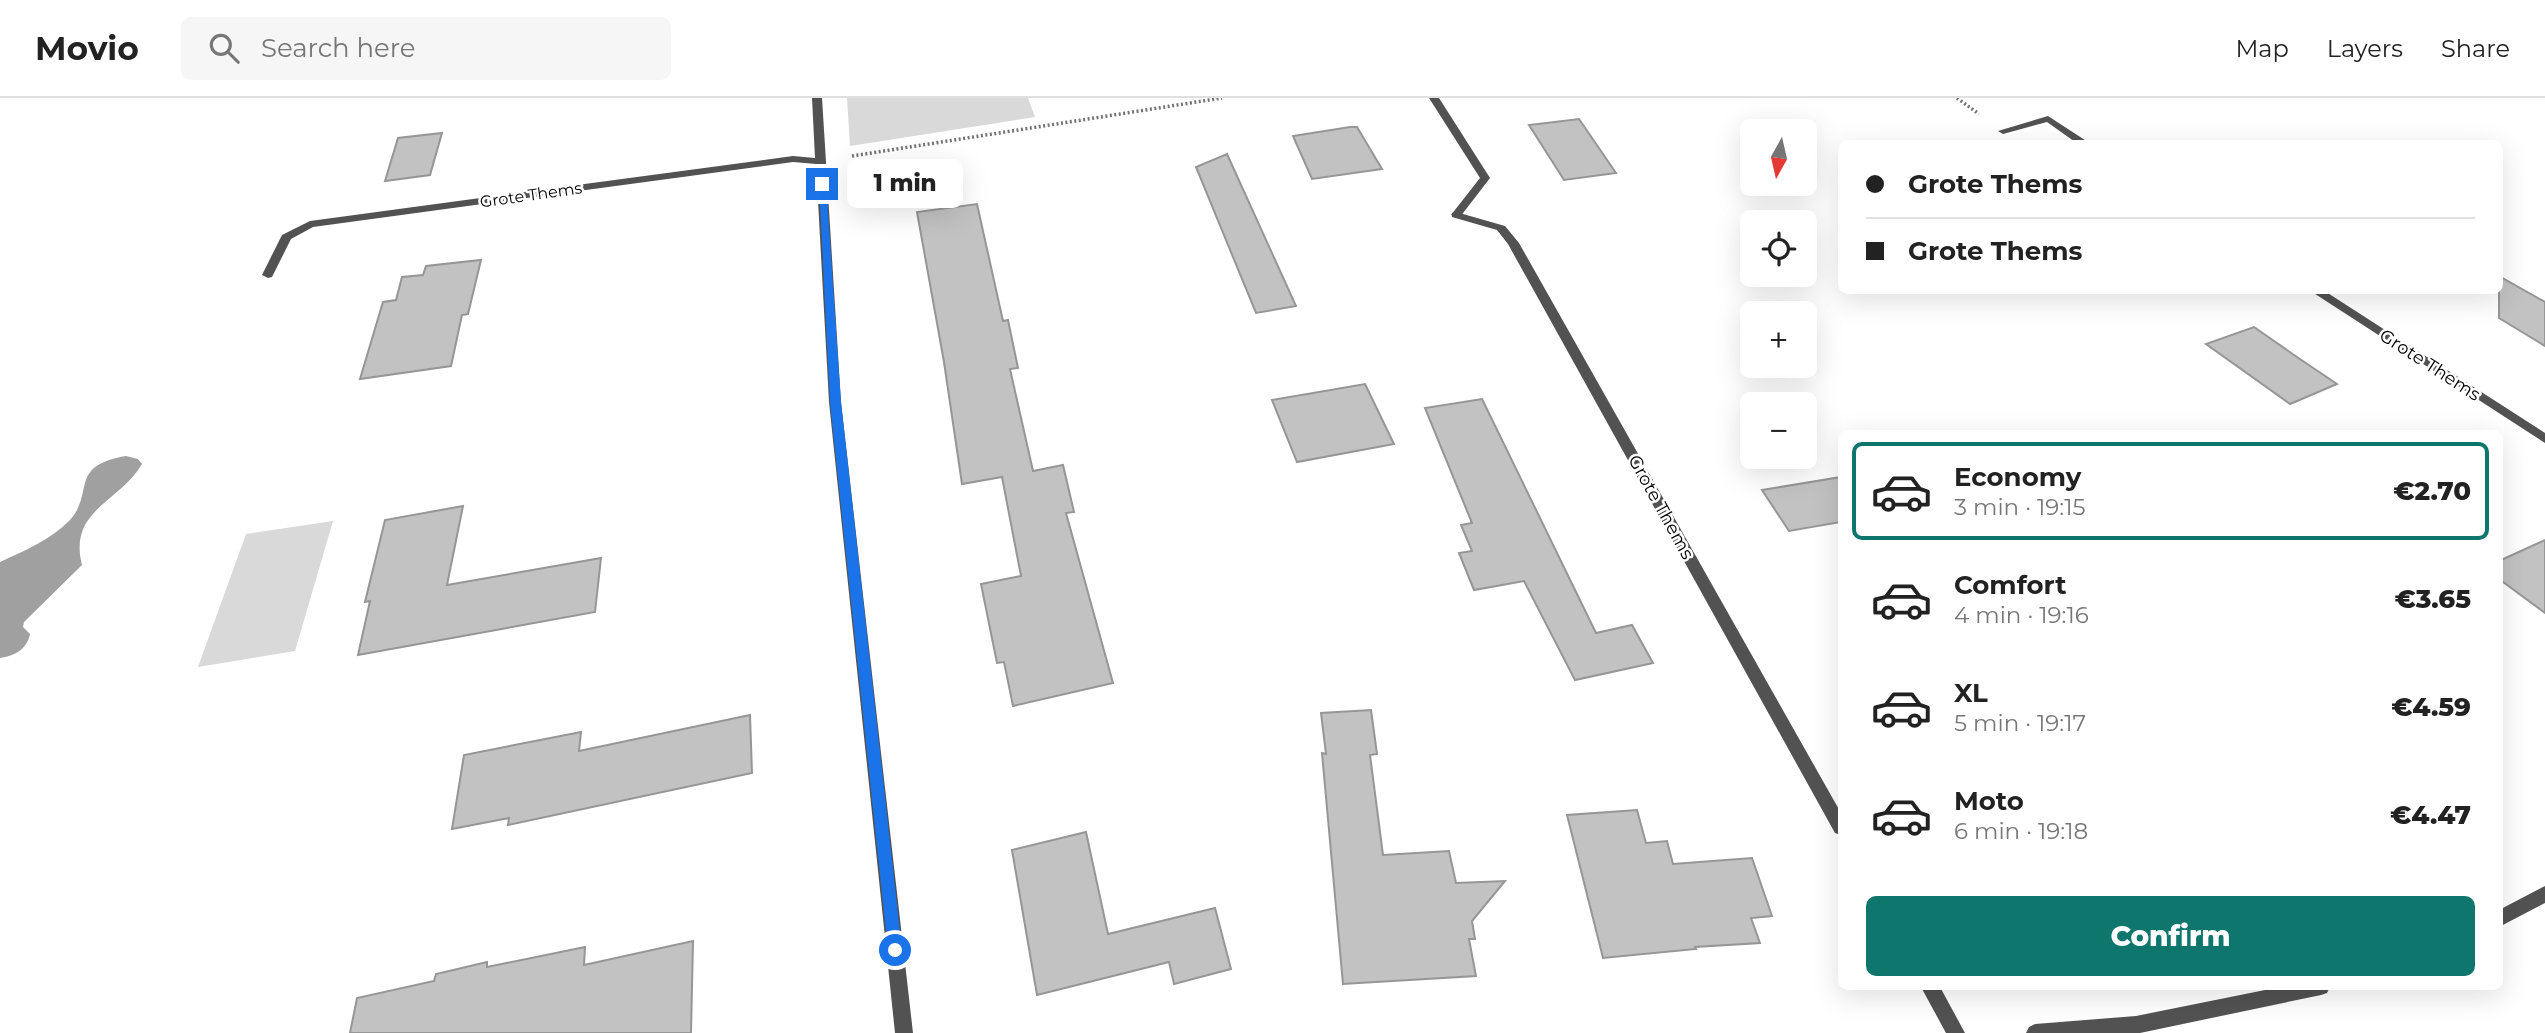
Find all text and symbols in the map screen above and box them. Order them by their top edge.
search box [181,17,671,80]
text: Movio [35,28,139,68]
icon: search [205,29,243,67]
text: Search here [261,32,416,64]
text: Map [2235,34,2289,63]
text: Layers [2327,34,2403,63]
text: Share [2441,34,2510,63]
north arrow [1740,119,1816,196]
map controls [1740,119,1817,469]
callout: 1 min [846,160,962,208]
route end [806,168,838,200]
text: Grote Thems [1908,168,2082,200]
text: 1 min [873,169,937,197]
street label: Grote Thems [479,178,584,212]
button: locate [1740,210,1817,287]
text: Grote Thems [1908,235,2082,267]
button: + [1740,301,1817,378]
street label: Grote Thems [2375,324,2485,406]
button: − [1740,392,1817,469]
street label: Grote Thems [1623,451,1699,563]
icon: car [1870,460,1933,523]
text: Economy [1954,461,2081,493]
text: €2.70 [2393,475,2471,507]
text: 3 min · 19:15 [1954,493,2086,521]
icon: car [1870,568,1933,631]
text: Comfort [1954,569,2066,601]
text: €3.65 [2394,583,2471,615]
text: 4 min · 19:16 [1954,601,2089,629]
icon: car [1870,676,1933,739]
text: XL [1954,677,1988,709]
text: €4.59 [2391,691,2471,723]
text: 5 min · 19:17 [1954,709,2086,737]
icon: car [1870,784,1933,847]
text: Moto [1954,785,2024,817]
text: €4.47 [2390,799,2471,831]
text: 6 min · 19:18 [1954,817,2088,845]
button: Confirm [1866,896,2475,976]
route start [879,934,911,966]

